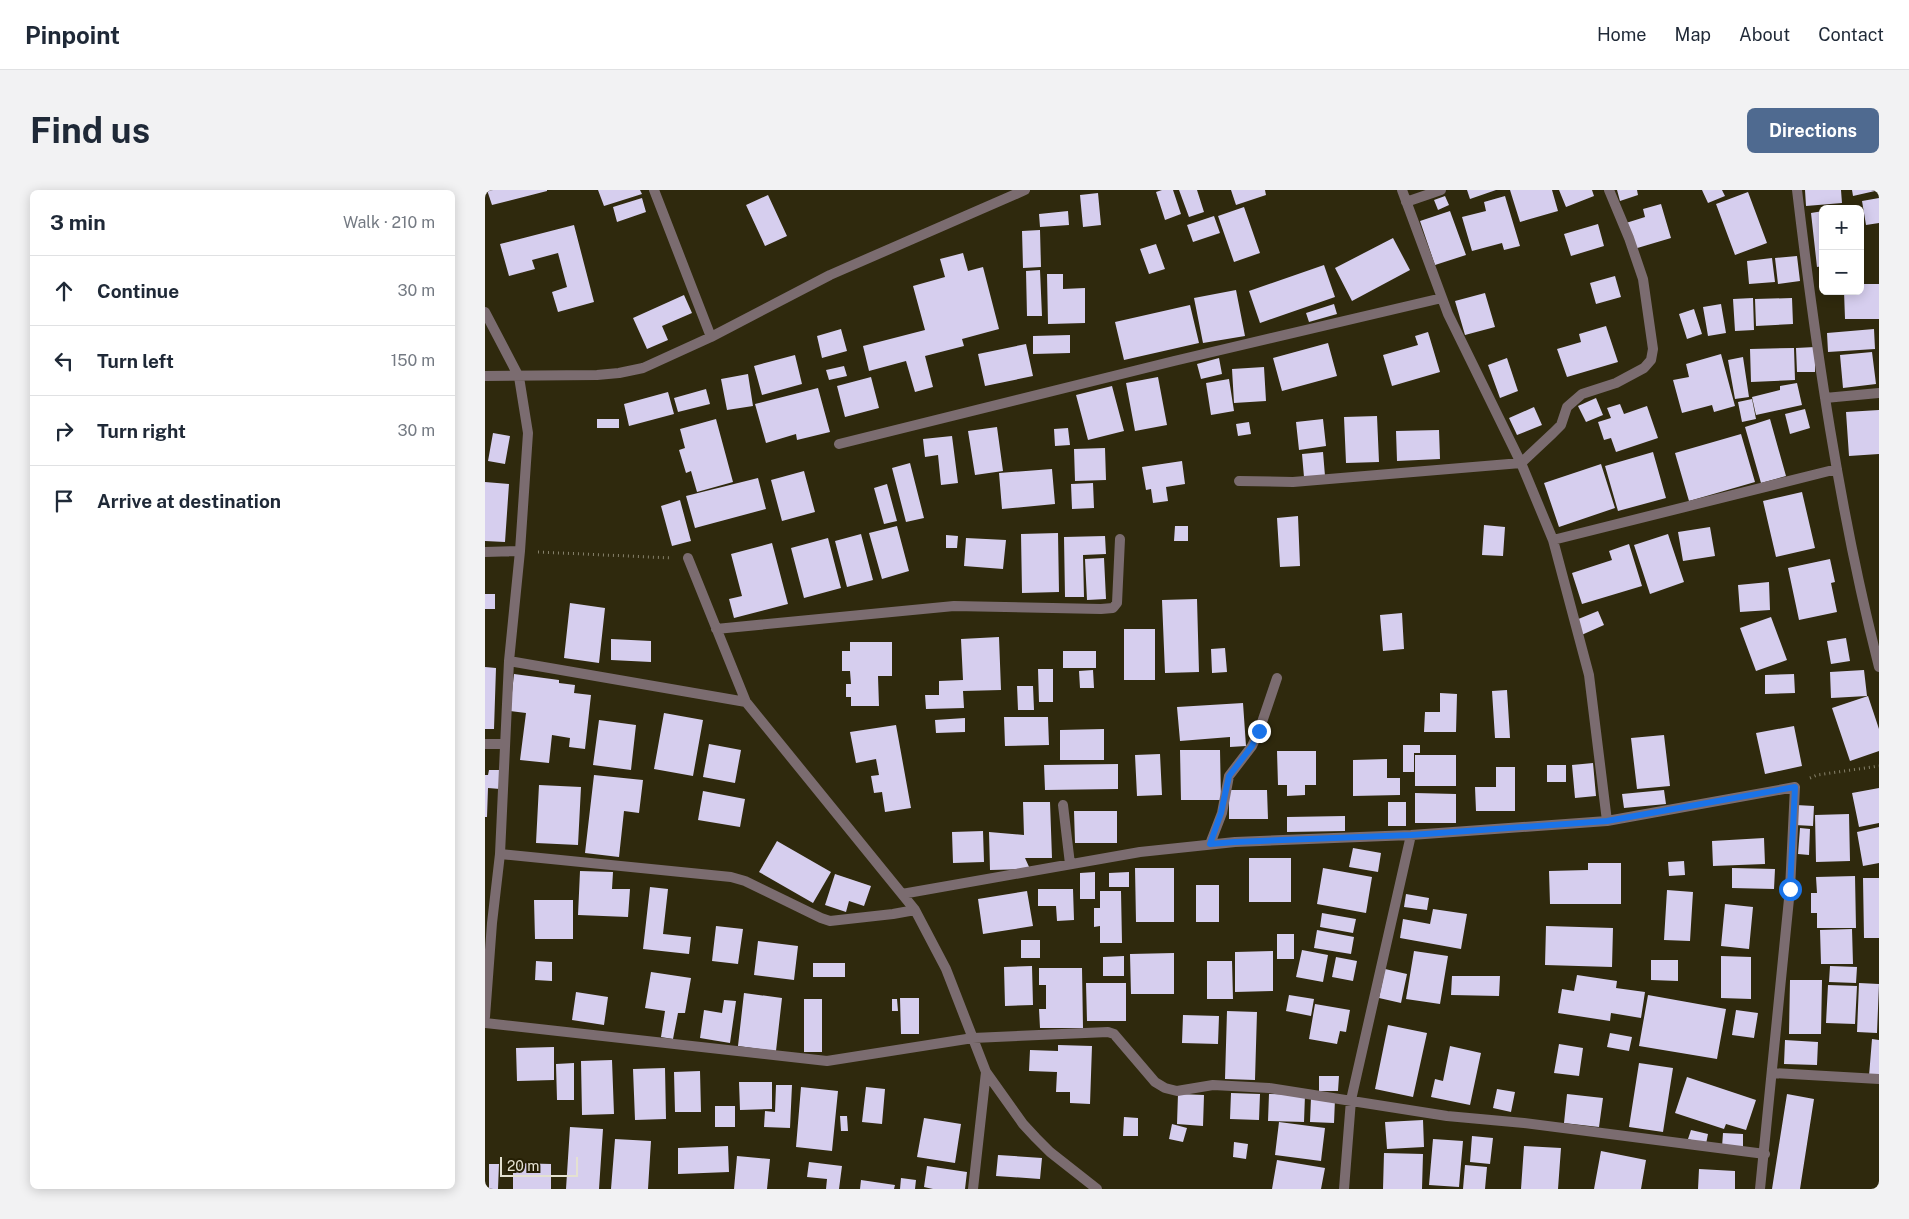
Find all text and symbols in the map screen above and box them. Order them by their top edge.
text: Pinpoint [25,21,120,49]
text: Home [1597,24,1647,45]
text: Map [1675,24,1711,45]
text: About [1739,24,1790,45]
text: Contact [1818,24,1884,45]
button: Directions [1747,108,1879,153]
text: Find us [30,110,150,151]
map controls [1819,205,1864,295]
button: + [1819,205,1864,250]
text: 3 min [50,210,106,235]
text: Walk · 210 m [343,213,435,232]
button: − [1819,250,1864,295]
icon: ahead [50,277,78,305]
text: Continue [97,280,179,302]
text: 30 m [398,281,435,300]
icon: left [50,347,78,375]
text: Turn left [97,350,174,372]
text: 150 m [391,351,435,370]
icon: right [50,417,78,445]
text: Turn right [97,420,186,442]
text: 30 m [398,421,435,440]
icon: arrive [50,487,78,515]
text: Arrive at destination [97,490,281,512]
route end [1248,720,1271,743]
route start [1779,878,1802,901]
scale bar [500,1154,577,1177]
text: 20 m [507,1158,539,1174]

